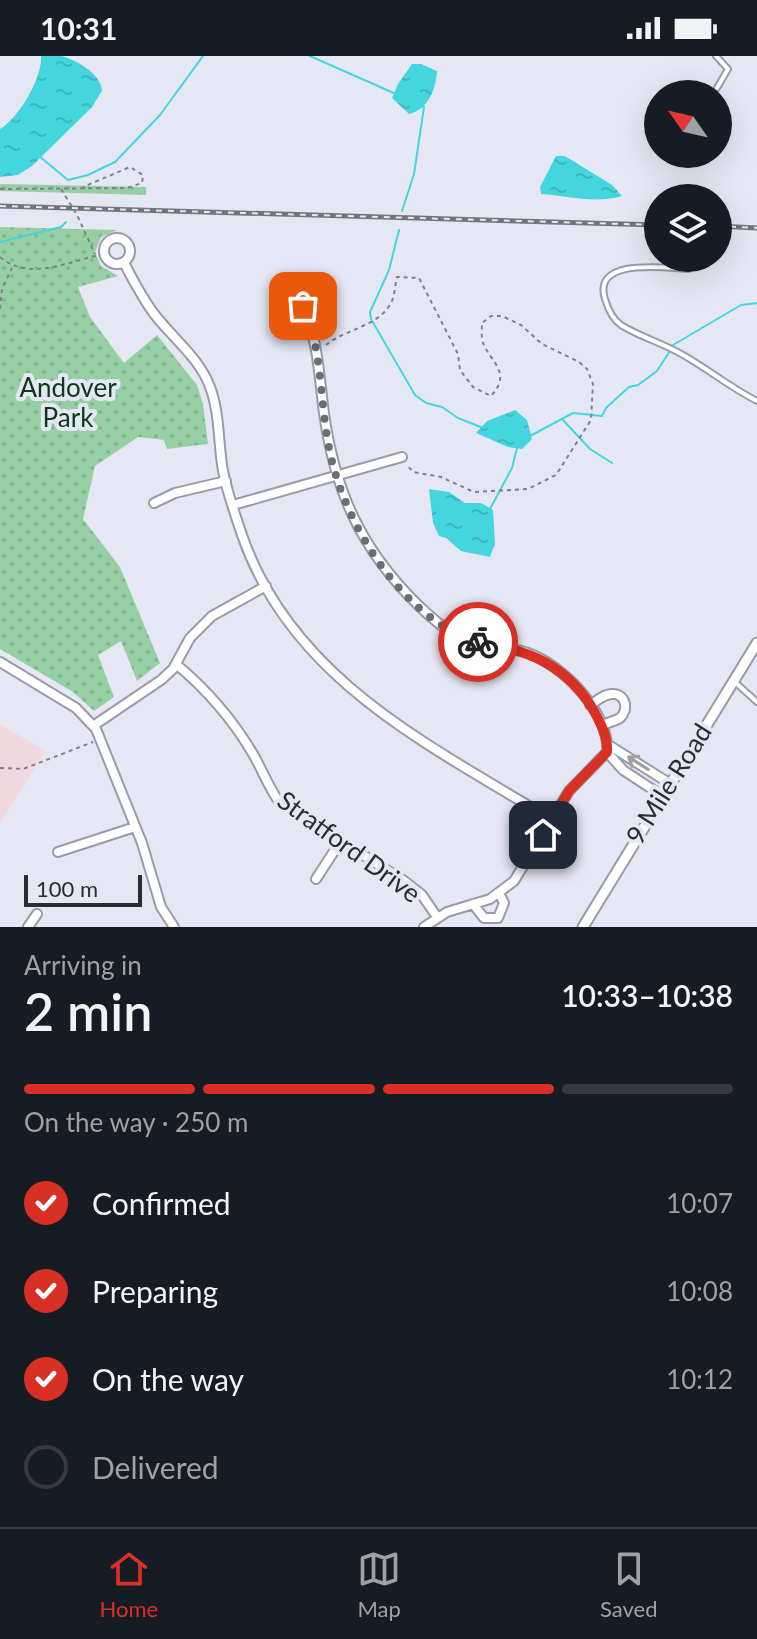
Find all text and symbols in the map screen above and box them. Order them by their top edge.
text: 10:31 [40,10,117,46]
north arrow [644,80,732,168]
map controls [644,80,732,272]
button: layers [644,184,732,272]
pin [269,272,337,340]
icon: bag [281,284,325,328]
park label: Andover Park [19,371,117,433]
courier [438,602,518,682]
icon: bike [456,620,500,664]
street label: 9 Mile Road [619,717,718,850]
one-way arrow [627,755,650,771]
street label: Stratford Drive [272,784,427,909]
pin [509,801,577,869]
icon: home [521,813,565,857]
scale bar [24,871,142,907]
text: 100 m [36,875,98,902]
text: Arriving in [24,949,142,981]
text: 10:33–10:38 [561,977,733,1013]
text: 2 min [24,980,152,1042]
text: On the way · 250 m [24,1106,248,1138]
icon: check [24,1181,68,1225]
text: Confirmed [92,1185,231,1221]
text: 10:07 [666,1187,733,1219]
icon: check [24,1269,68,1313]
text: Preparing [92,1273,218,1309]
text: 10:08 [666,1275,733,1307]
icon: check [24,1357,68,1401]
text: On the way [92,1361,244,1397]
text: 10:12 [666,1363,733,1395]
text: Delivered [92,1449,219,1485]
tab: Home [99,1547,158,1622]
tab: Map [357,1547,401,1622]
tab: Saved [600,1547,657,1622]

